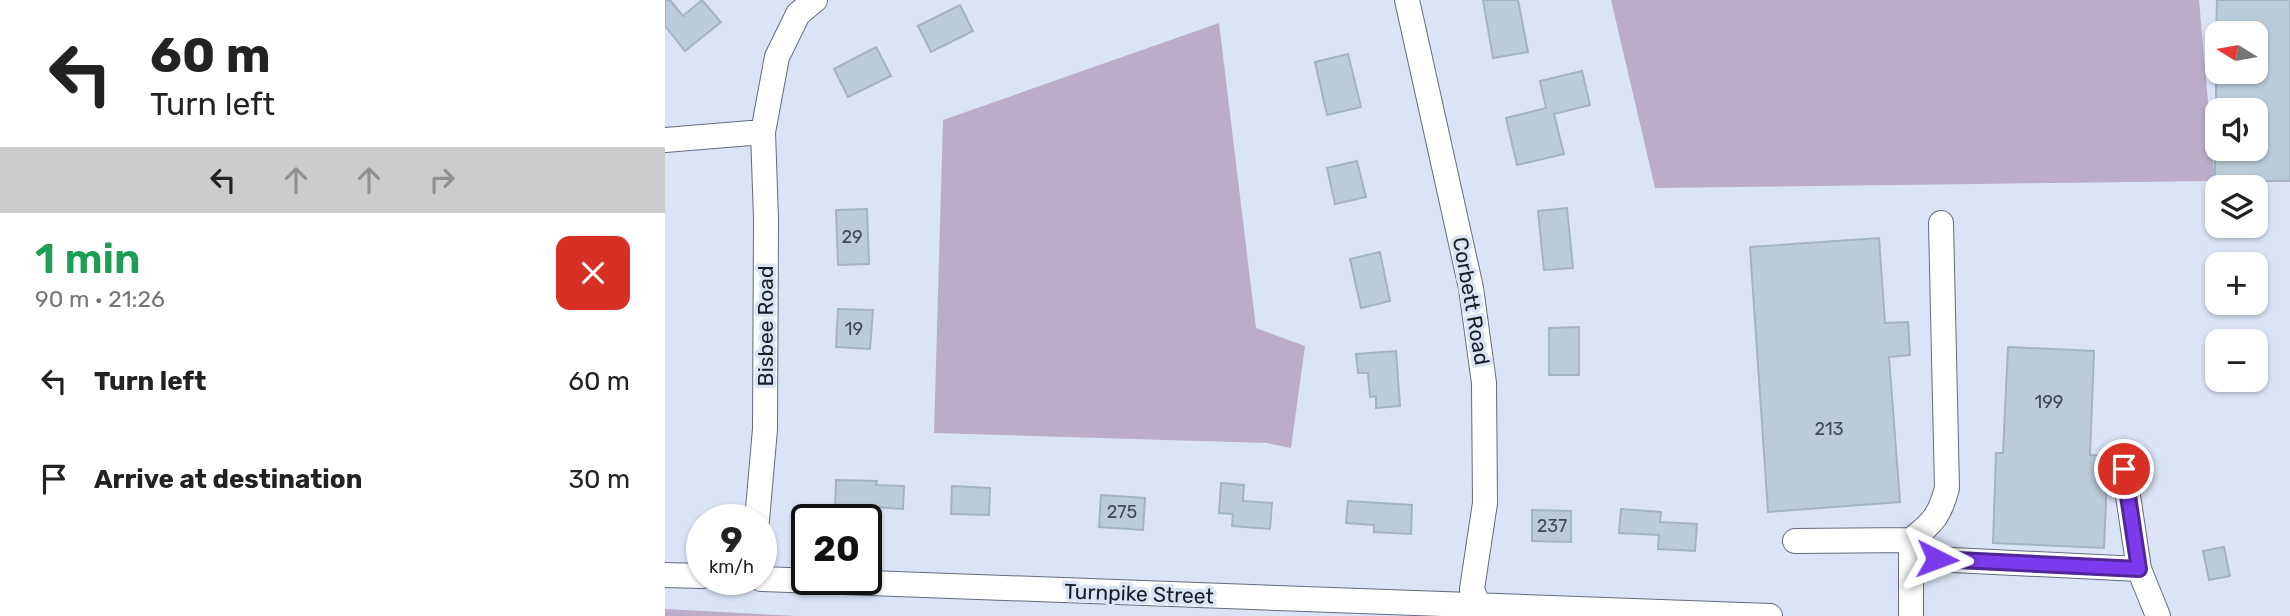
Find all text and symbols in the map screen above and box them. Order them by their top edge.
north arrow [2205,21,2268,84]
map controls [2205,21,2268,392]
text: 60 m [150,26,271,84]
icon: left [35,28,126,119]
text: Turn left [150,85,275,123]
button: sound [2205,98,2268,161]
icon: left [204,161,242,199]
icon: ahead [277,161,315,199]
icon: ahead [350,161,388,199]
icon: right [423,161,461,199]
button: layers [2205,175,2268,238]
house number: 29 [841,226,863,248]
text: 1 min [35,234,141,284]
street label: Corbett Road [1448,235,1495,367]
button: close [556,236,630,310]
button: + [2205,252,2268,315]
street label: Bisbee Road [753,266,778,386]
text: 90 m · 21:26 [35,285,165,313]
house number: 19 [845,318,863,340]
button: − [2205,329,2268,392]
icon: left [35,362,73,400]
text: Turn left [94,366,206,397]
text: 60 m [568,366,630,397]
house number: 199 [2034,391,2064,413]
house number: 213 [1814,418,1844,440]
pin [2094,439,2154,499]
icon: arrive [2105,450,2143,488]
icon: arrive [35,460,73,498]
text: Arrive at destination [94,464,362,495]
text: 30 m [568,464,630,495]
house number: 275 [1107,501,1137,523]
speed limit sign: 20 [791,504,882,595]
house number: 237 [1537,515,1567,537]
text: 9 [720,519,743,561]
position arrow [1900,522,1974,596]
text: km/h [709,556,754,578]
street label: Turnpike Street [1064,578,1214,609]

